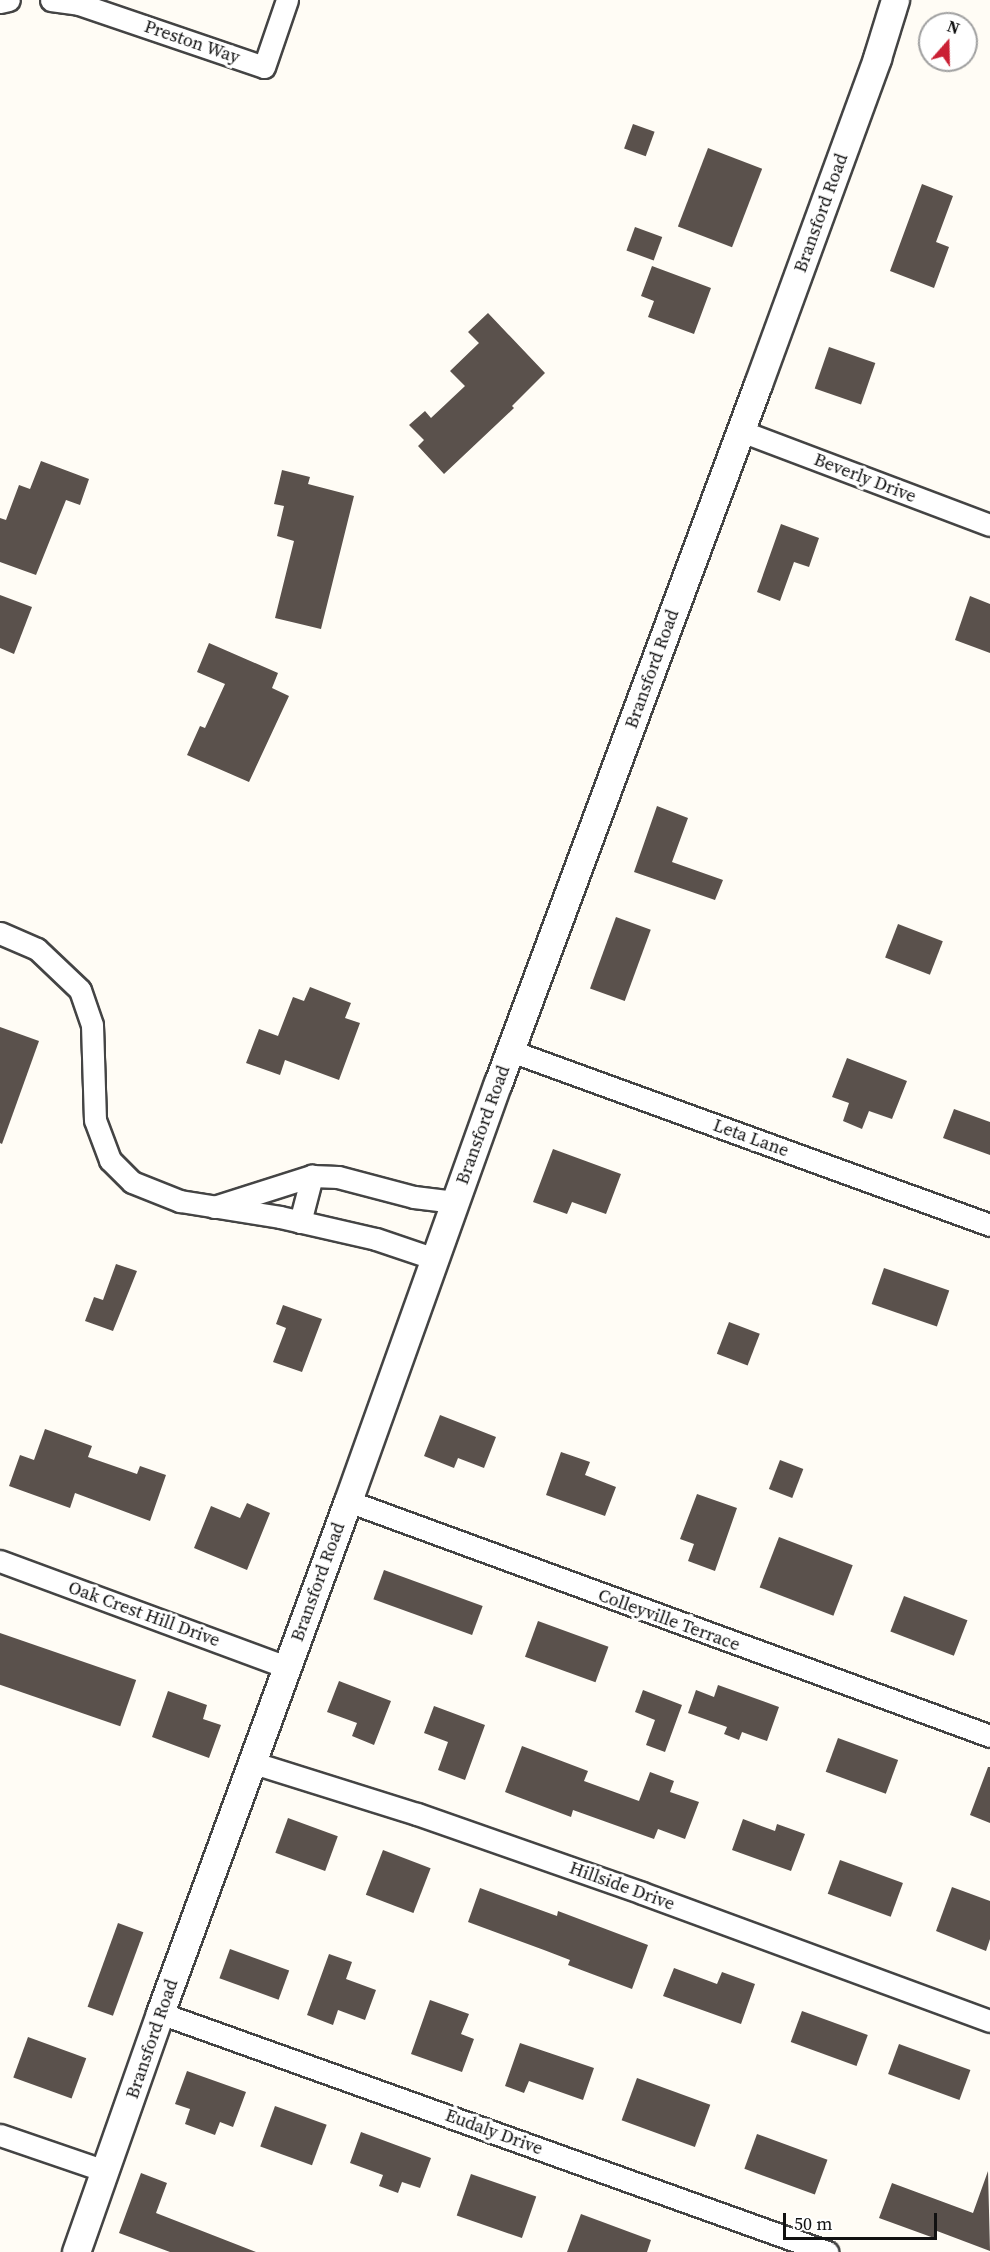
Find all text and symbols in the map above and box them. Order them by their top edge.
north arrow [918,12,978,72]
text: N [944,15,963,39]
street label: Preston Way [141,16,243,68]
street label: Bransford Road [789,151,853,275]
street label: Beverly Drive [811,449,919,507]
street label: Bransford Road [620,607,684,731]
street label: Bransford Road [451,1063,515,1187]
street label: Leta Lane [710,1114,792,1162]
street label: Bransford Road [286,1520,350,1644]
street label: Oak Crest Hill Drive [65,1577,223,1651]
street label: Colleyville Terrace [595,1584,743,1656]
street label: Hillside Drive [566,1857,678,1915]
street label: Bransford Road [121,1976,183,2102]
street label: Eudaly Drive [442,2104,546,2160]
scale bar [786,2201,940,2239]
text: 50 m [794,2211,832,2236]

